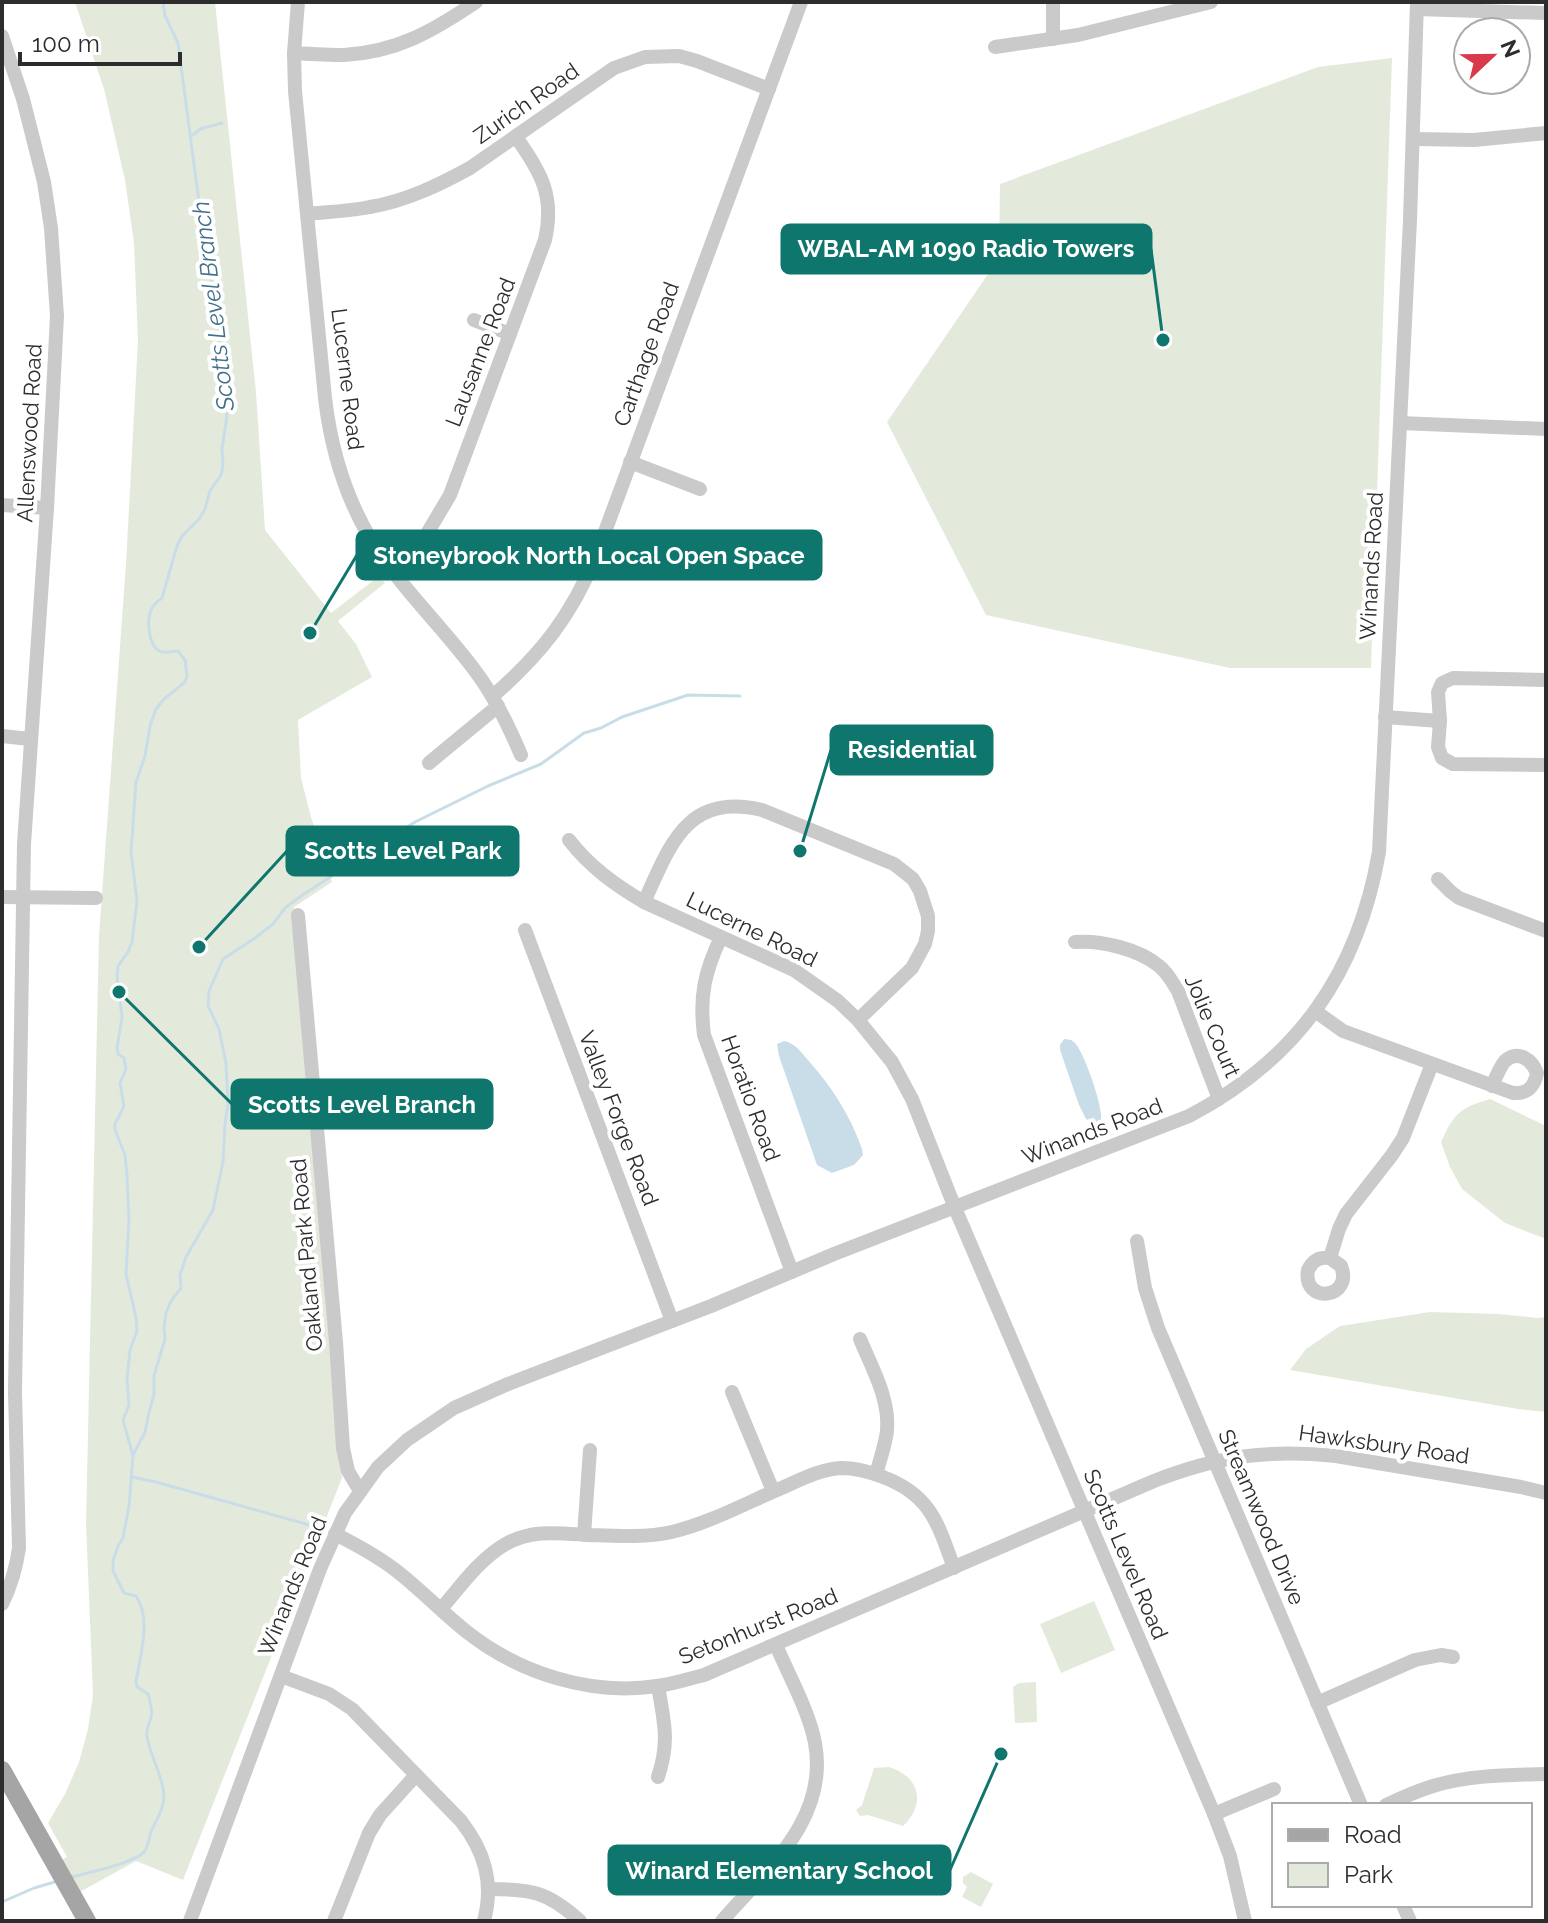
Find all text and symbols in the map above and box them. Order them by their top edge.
scale bar [20,16,180,66]
north arrow [1452,16,1532,96]
text: 100 m [32,29,100,58]
text: N [1495,36,1526,61]
street label: Zurich Road [468,57,584,149]
water label: Scotts Level Branch [186,199,240,414]
callout: WBAL-AM 1090 Radio Towers [782,225,1151,273]
text: WBAL-AM 1090 Radio Towers [798,234,1135,263]
street label: Lausanne Road [440,274,520,430]
street label: Carthage Road [608,278,684,430]
street label: Lucerne Road [326,307,370,451]
street label: Allenswood Road [11,343,47,523]
street label: Winands Road [1354,491,1388,641]
callout: Stoneybrook North Local Open Space [357,531,821,579]
text: Stoneybrook North Local Open Space [373,541,805,570]
callout: Residential [831,726,992,774]
text: Residential [848,735,977,764]
callout: Scotts Level Park [287,827,518,875]
text: Scotts Level Park [304,836,502,865]
street label: Lucerne Road [682,886,822,972]
street label: Jolie Court [1180,971,1247,1082]
street label: Valley Forge Road [574,1027,664,1209]
street label: Horatio Road [716,1031,786,1165]
callout: Scotts Level Branch [232,1080,492,1128]
text: Scotts Level Branch [248,1090,476,1119]
street label: Winands Road [1018,1092,1166,1170]
street label: Oakland Park Road [285,1157,327,1353]
street label: Hawksbury Road [1297,1419,1471,1469]
street label: Streamwood Drive [1213,1425,1311,1609]
street label: Scotts Level Road [1078,1465,1174,1643]
street label: Winands Road [252,1512,332,1660]
street label: Setonhurst Road [675,1582,841,1670]
legend [1272,1803,1532,1907]
text: Road [1344,1820,1402,1849]
callout: Winard Elementary School [609,1846,950,1894]
text: Winard Elementary School [625,1856,933,1885]
text: Park [1344,1860,1393,1889]

